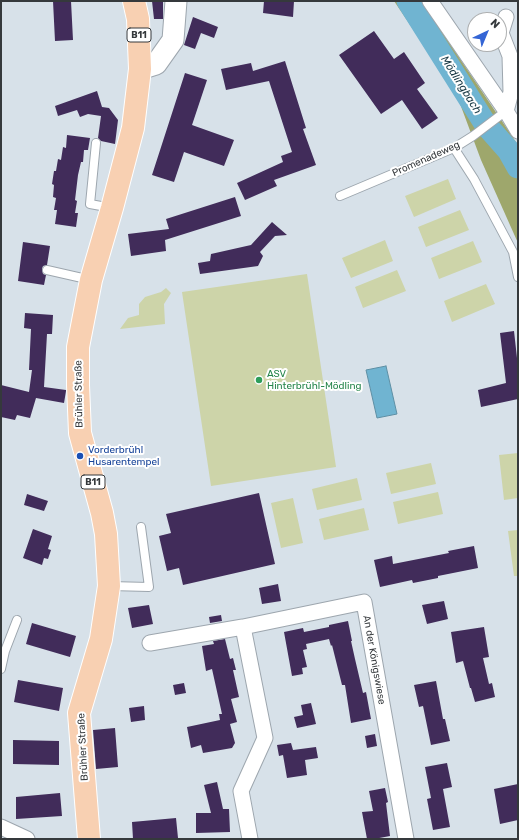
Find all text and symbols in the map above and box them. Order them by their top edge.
north arrow [467,12,507,52]
text: N [488,16,502,31]
road number: B11 [127,28,151,42]
water label: Mödlingbach [438,54,484,116]
street label: Promenadeweg [390,139,462,179]
street label: Brühler Straße [72,360,86,428]
place label: ASV Hinterbrühl-Mödling [267,368,361,392]
marker: ASV Hinterbrühl-Mödling [254,375,264,385]
place label: Vorderbrühl Husarentempel [88,444,159,468]
marker: Vorderbrühl Husarentempel [75,451,85,461]
road number: B11 [81,475,105,489]
street label: An der Königswiese [360,614,388,706]
street label: Brühler Straße [75,713,91,781]

